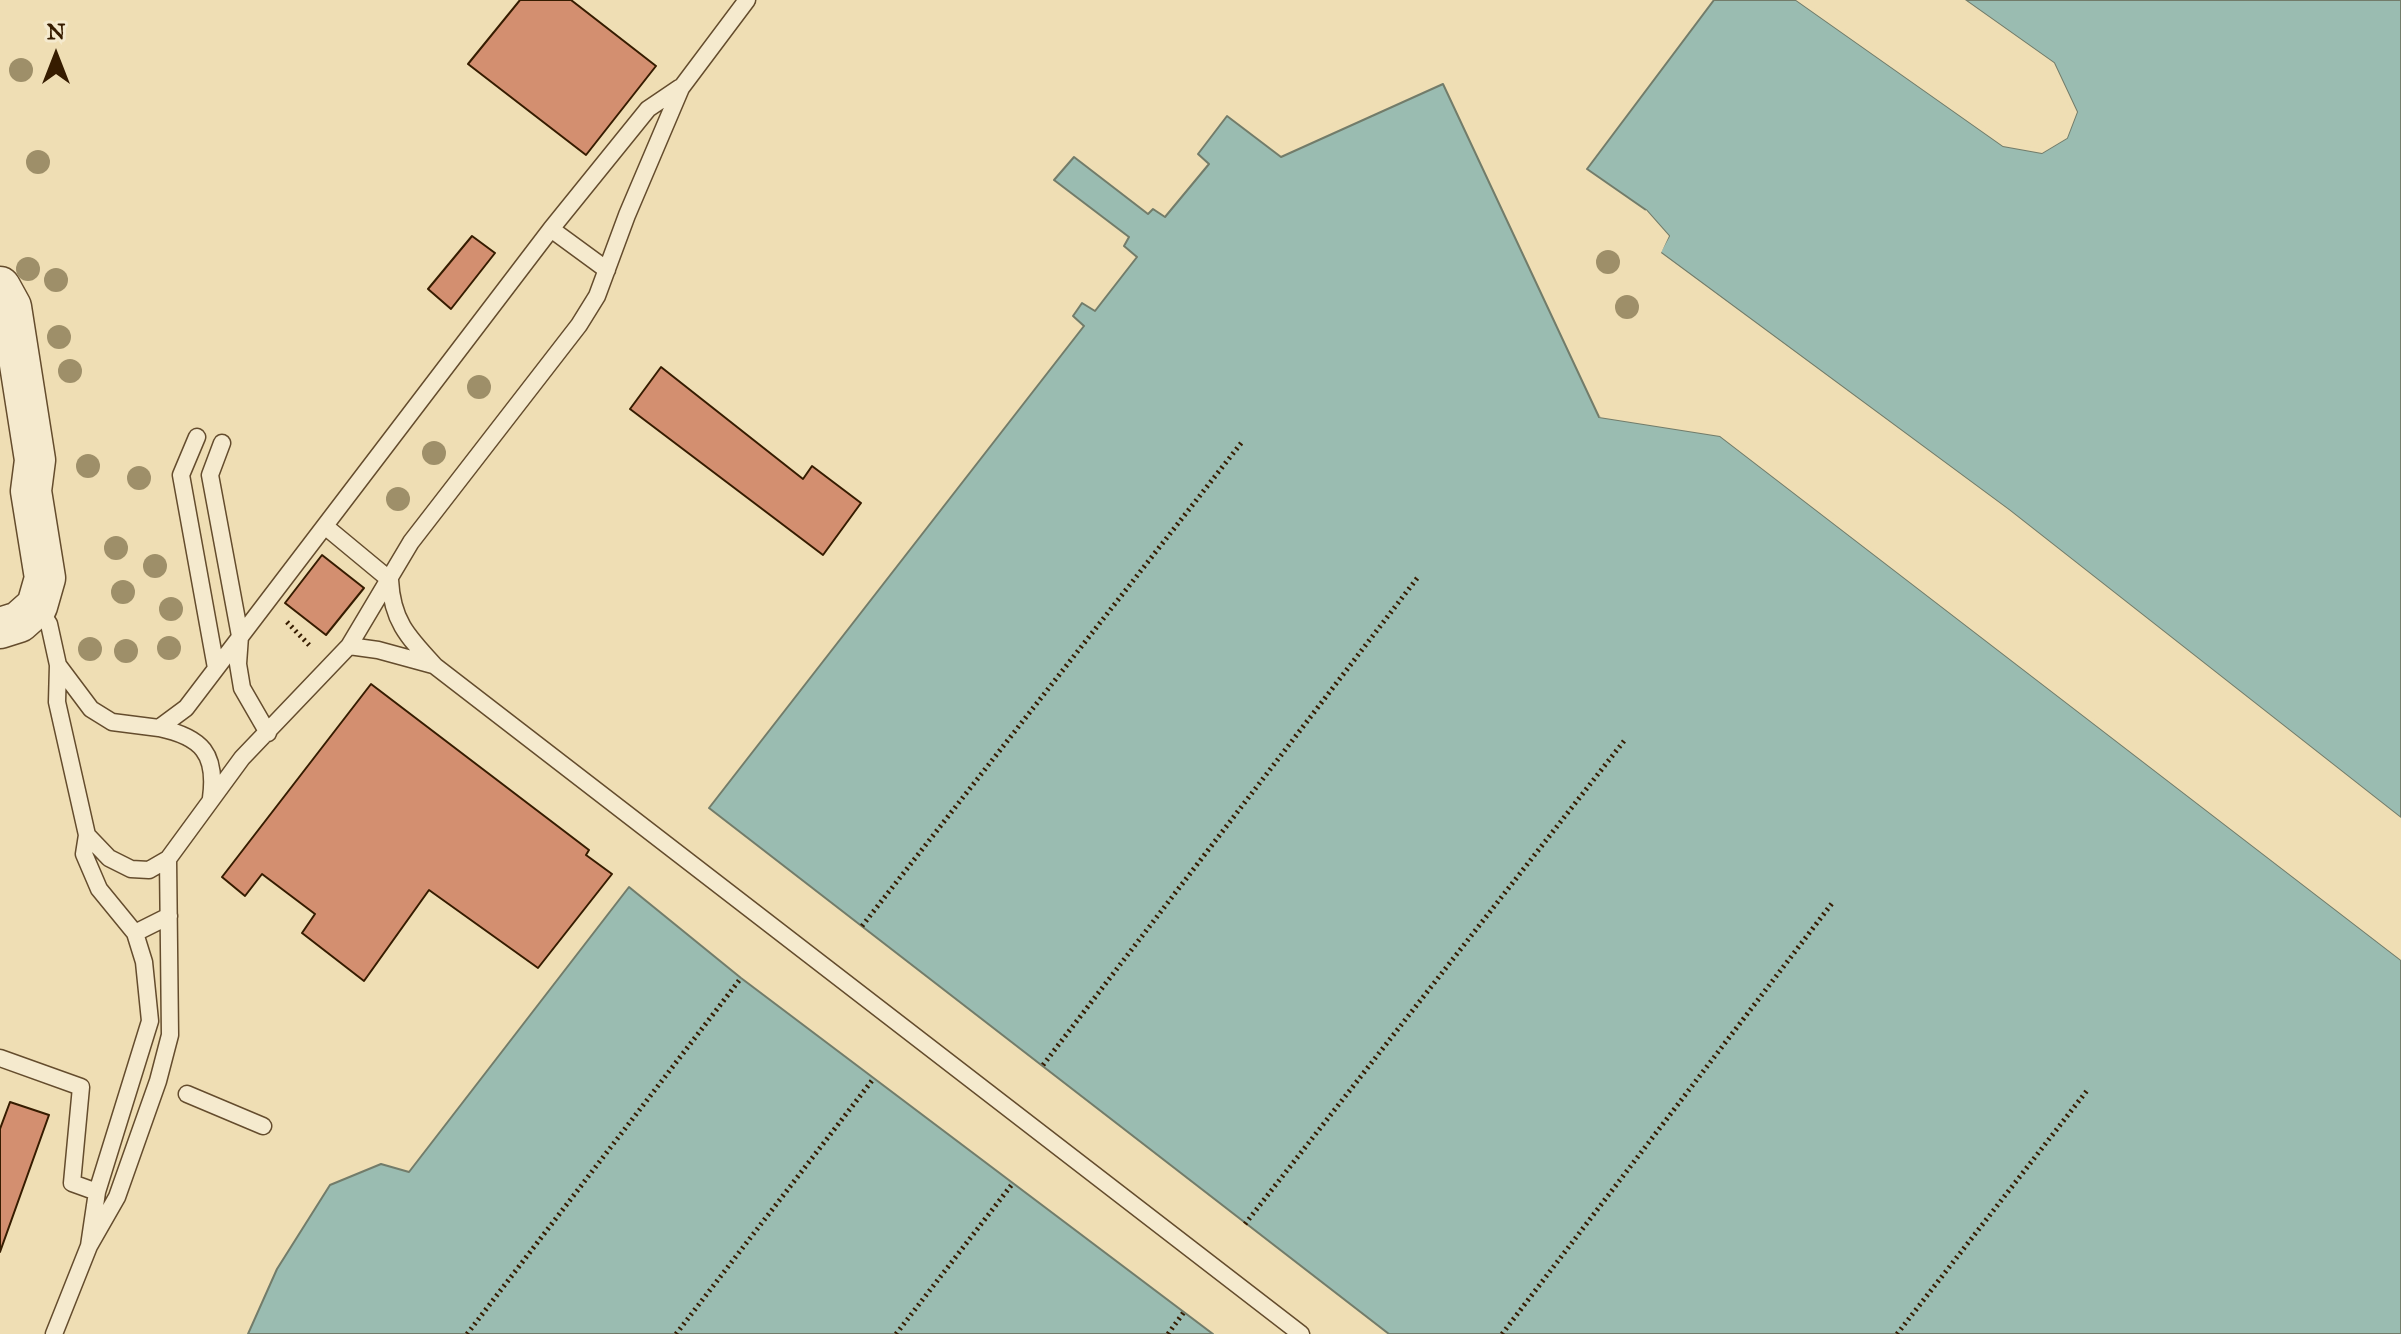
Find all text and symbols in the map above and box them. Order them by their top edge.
north arrow [16,16,96,96]
text: N [47,18,65,45]

